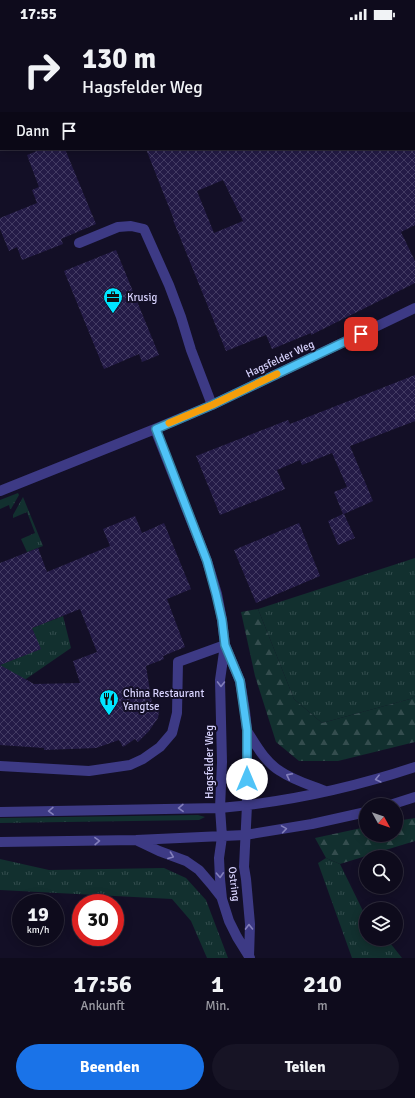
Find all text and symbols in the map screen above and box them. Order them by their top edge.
text: 17:55 [20,5,57,23]
text: 130 m [82,42,156,76]
icon: right [16,44,68,96]
text: Hagsfelder Weg [82,76,203,98]
icon: arrive [58,120,80,142]
text: Dann [16,122,50,140]
office icon: Krusig [102,286,124,314]
place label: Krusig [127,291,157,304]
pin [344,317,378,351]
icon: arrive [350,323,372,345]
street label: Hagsfelder Weg [244,337,316,380]
one-way arrow [216,680,225,687]
place label: China Restaurant Yangtse [123,687,204,713]
restaurant icon: China Restaurant Yangtse [98,688,120,716]
street label: Hagsfelder Weg [203,725,216,799]
position arrow [226,758,268,800]
one-way arrow [286,773,293,781]
one-way arrow [375,774,382,783]
north arrow [359,798,403,842]
map controls [359,798,403,946]
one-way arrow [178,804,184,813]
one-way arrow [48,807,54,815]
one-way arrow [281,825,287,834]
one-way arrow [94,836,100,845]
button: search [359,850,403,894]
one-way arrow [168,851,175,859]
street label: Ostring [225,866,243,902]
one-way arrow [216,872,225,878]
speed limit sign: 30 [72,894,124,946]
text: 19 [27,902,49,927]
button: layers [359,902,403,946]
text: km/h [27,924,49,936]
one-way arrow [245,924,254,930]
text: 17:56 [73,969,132,999]
text: 1 [211,969,224,999]
text: 210 [303,969,342,999]
text: Ankunft [81,998,125,1014]
text: Min. [205,998,230,1014]
text: m [317,998,328,1014]
button: Beenden [16,1044,204,1090]
button: Teilen [212,1044,399,1090]

